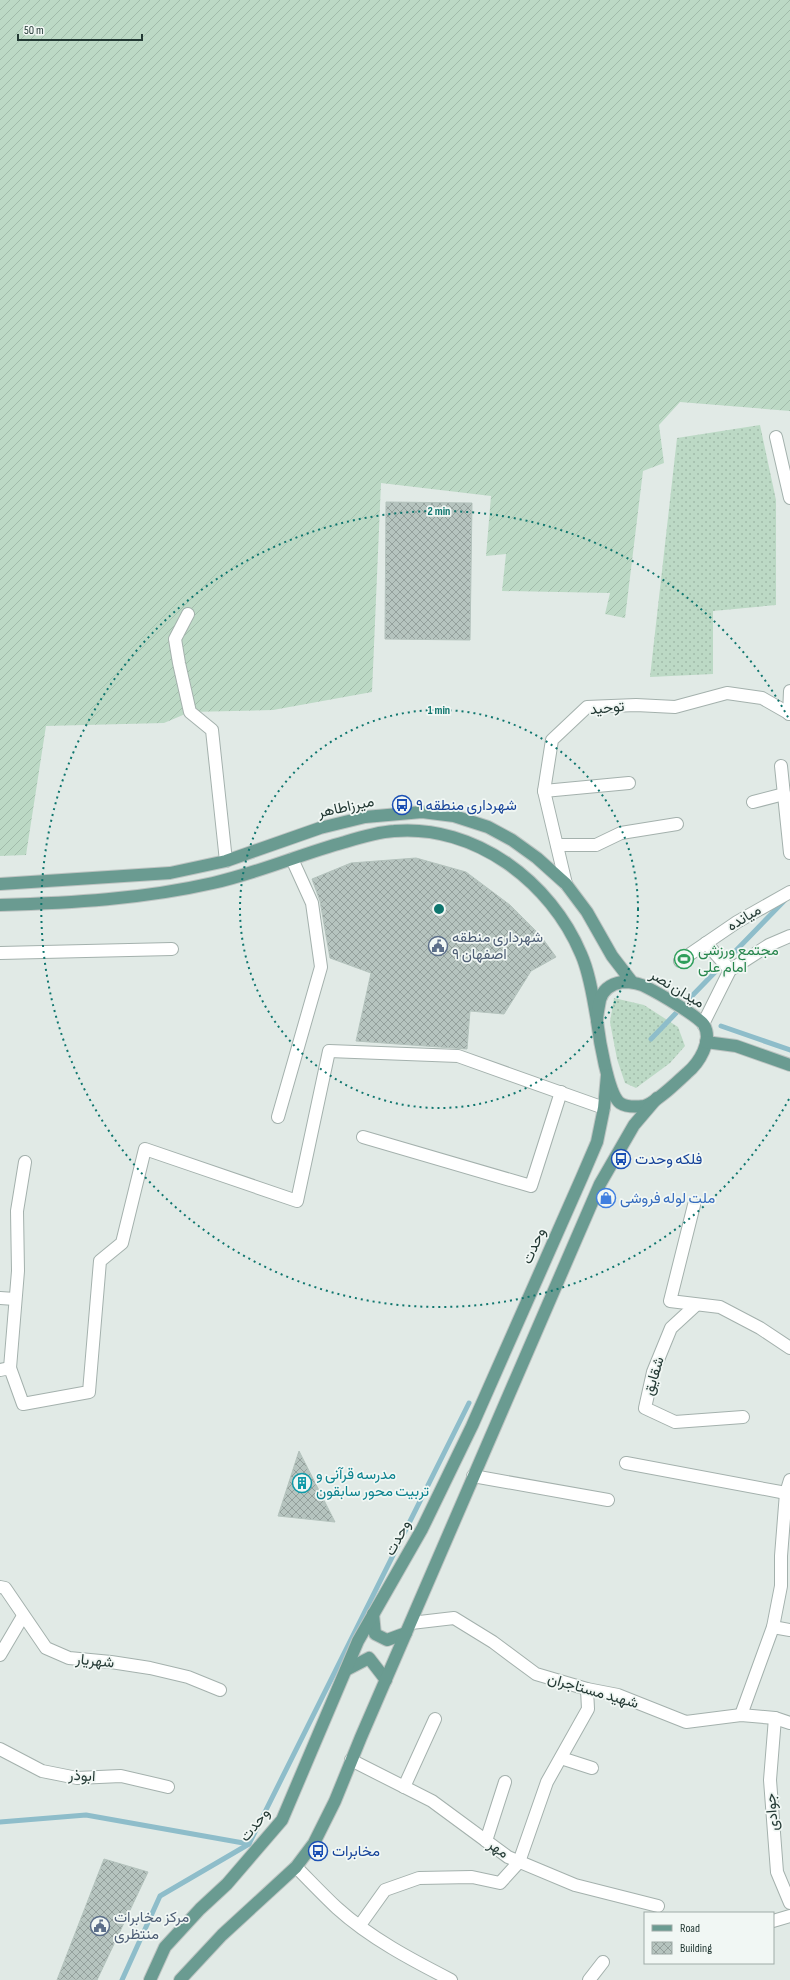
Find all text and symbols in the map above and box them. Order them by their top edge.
scale bar [18,16,142,42]
text: 50 m [24,23,44,38]
text: 2 min [428,504,450,519]
street label: توحید [589,697,626,719]
text: 1 min [428,703,450,718]
street label: میرزاطاهر [315,792,376,822]
bus stop icon: شهرداری منطقه ۹ [391,794,413,816]
place label: شهرداری منطقه ۹ [416,796,517,815]
street label: میانده [723,900,765,936]
centre of rings [432,902,446,916]
place label: شهرداری منطقه ۹ اصفهان [452,928,543,964]
public building icon: شهرداری منطقه ۹ اصفهان [427,935,449,957]
place label: مجتمع ورزشی امام علی [698,941,779,977]
sports icon: مجتمع ورزشی امام علی [673,948,695,970]
street label: میدان نصر [645,965,708,1013]
bus stop icon: فلکه وحدت [610,1148,632,1170]
place label: فلکه وحدت [635,1150,702,1169]
shop icon: ملت لوله فروشی [595,1187,617,1209]
place label: ملت لوله فروشی [620,1189,715,1208]
street label: وحدت [518,1225,550,1267]
street label: شقایق [639,1354,669,1398]
place label: مدرسه قرآنی و تربیت محور سابقون [316,1465,429,1501]
building icon: مدرسه قرآنی و تربیت محور سابقون [291,1472,313,1494]
street label: وحدت [381,1517,415,1559]
street label: شهریار [74,1649,115,1672]
street label: شهید مستاجران [545,1669,641,1713]
street label: ابوذر [67,1766,96,1786]
street label: جوادی [761,1792,783,1832]
street label: وحدت [236,1804,274,1846]
street label: مهر [483,1835,512,1863]
bus stop icon: مخابرات [307,1840,329,1862]
place label: مخابرات [332,1842,380,1861]
place label: مرکز مخابرات منتظری [114,1908,189,1944]
legend [644,1912,774,1964]
public building icon: مرکز مخابرات منتظری [89,1915,111,1937]
text: Road [680,1921,700,1936]
text: Building [680,1941,712,1956]

